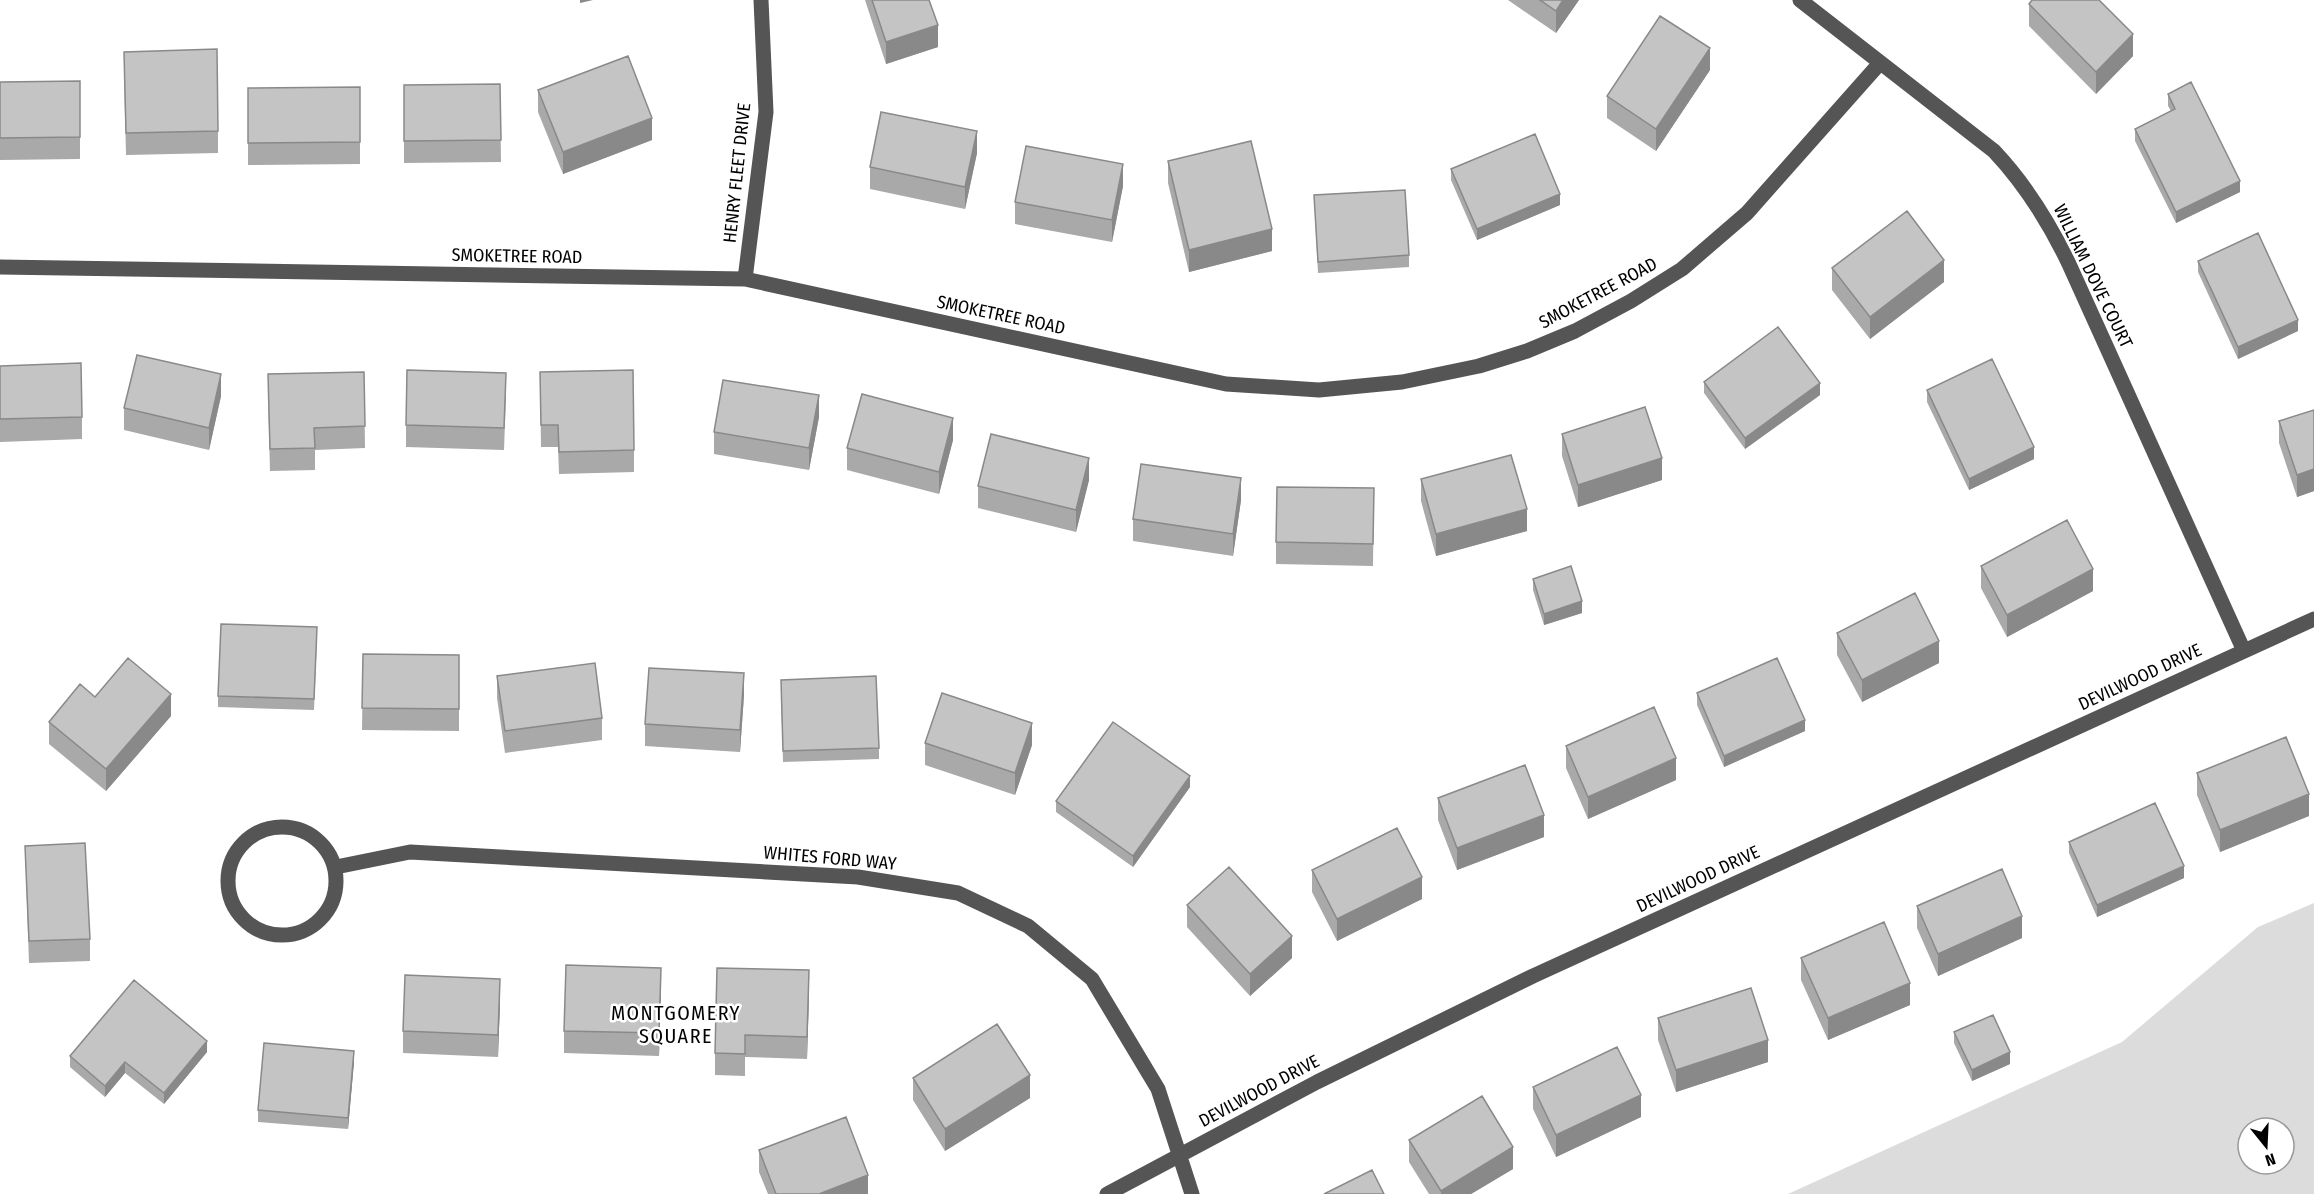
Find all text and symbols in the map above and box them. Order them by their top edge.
street label: HENRY FLEET DRIVE [719,102,755,244]
street label: WILLIAM DOVE COURT [2049,200,2138,352]
street label: SMOKETREE ROAD [452,244,582,268]
street label: SMOKETREE ROAD [1535,253,1661,333]
street label: SMOKETREE ROAD [935,291,1067,339]
street label: DEVILWOOD DRIVE [2075,639,2205,715]
street label: WHITES FORD WAY [763,841,897,875]
street label: DEVILWOOD DRIVE [1633,841,1763,917]
district label: MONTGOMERY SQUARE [611,1001,741,1048]
street label: DEVILWOOD DRIVE [1195,1050,1323,1132]
north arrow [2236,1116,2296,1176]
text: N [2263,1149,2278,1170]

